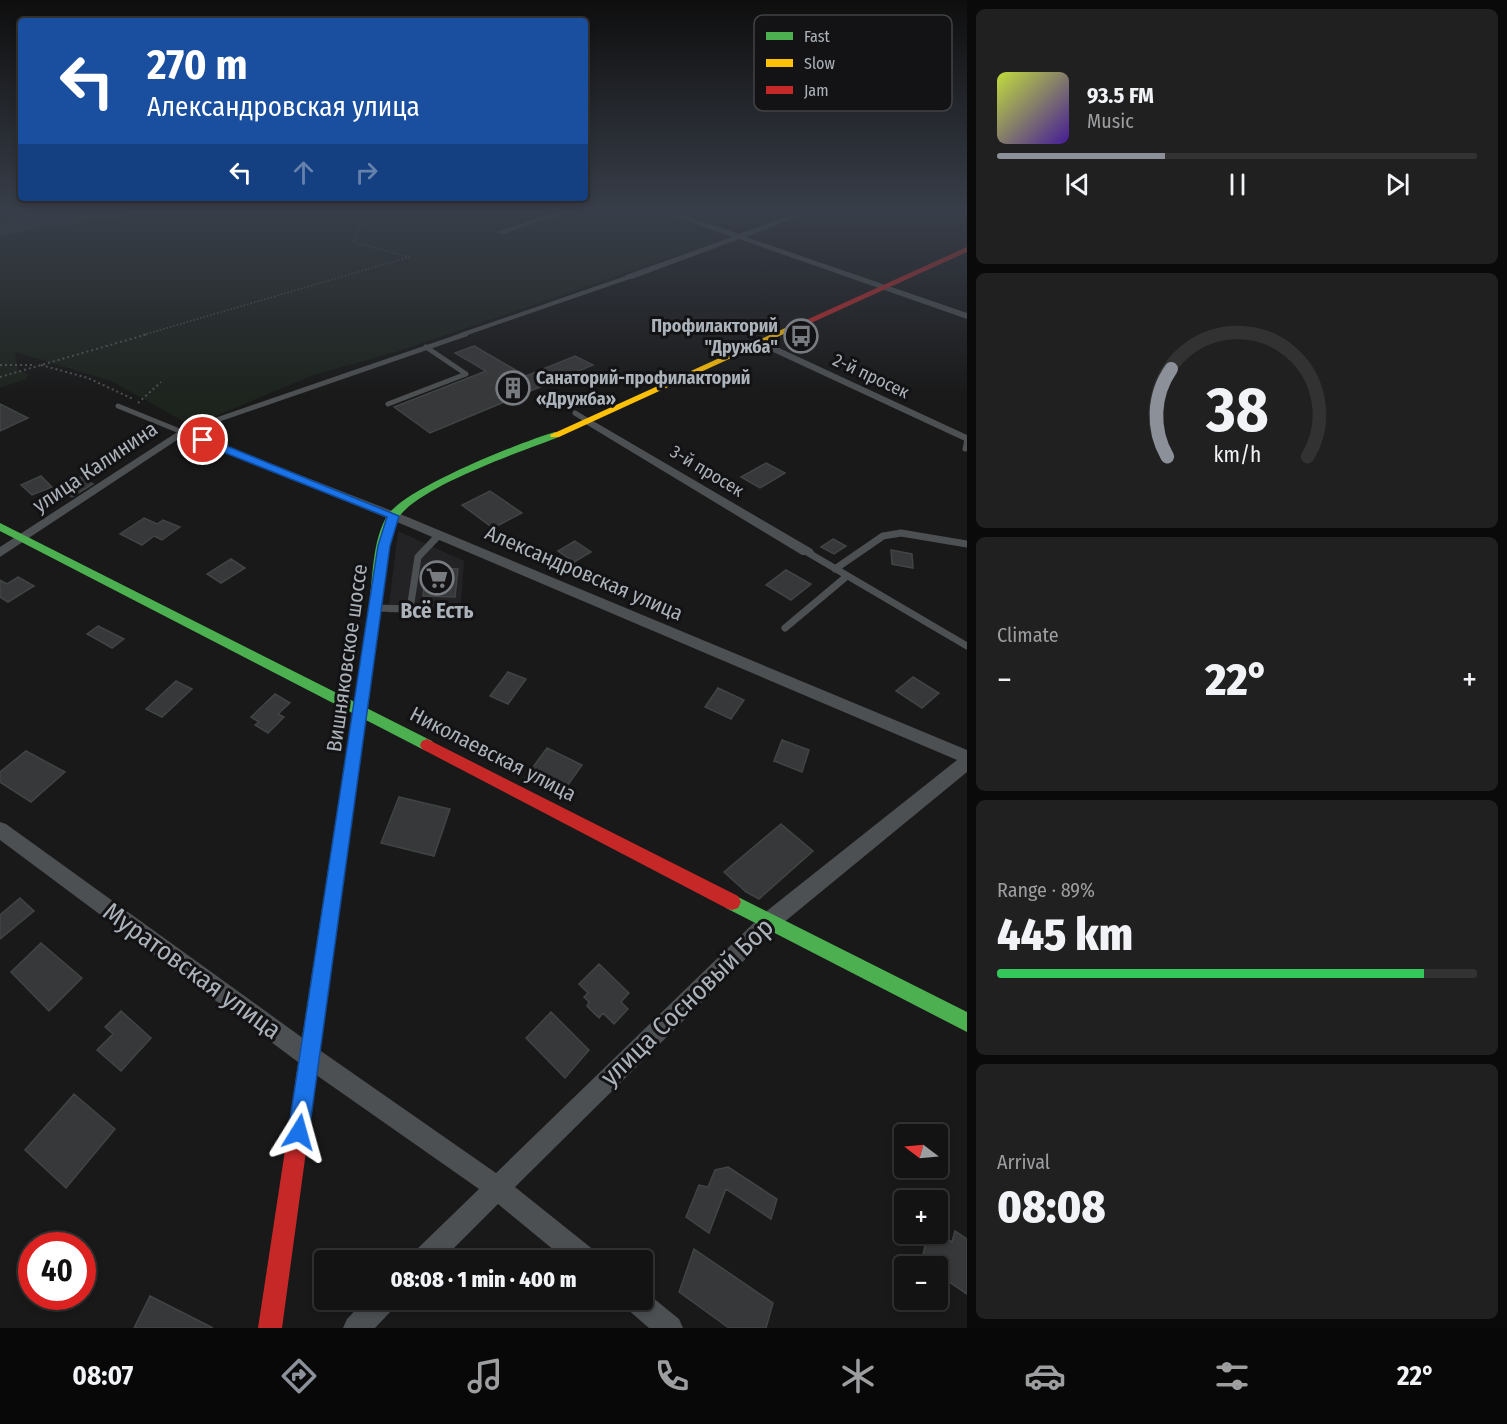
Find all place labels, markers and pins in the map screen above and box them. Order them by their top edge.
place label: Профилакторий "Дружба" [651,315,778,358]
bus stop icon: Профилакторий "Дружба" [783,318,819,354]
place label: Санаторий-профилакторий «Дружба» [536,367,750,410]
building icon: Санаторий-профилакторий «Дружба» [495,370,531,406]
pin [177,414,228,465]
supermarket icon: Всё Есть [419,560,455,596]
place label: Всё Есть [400,598,474,624]

